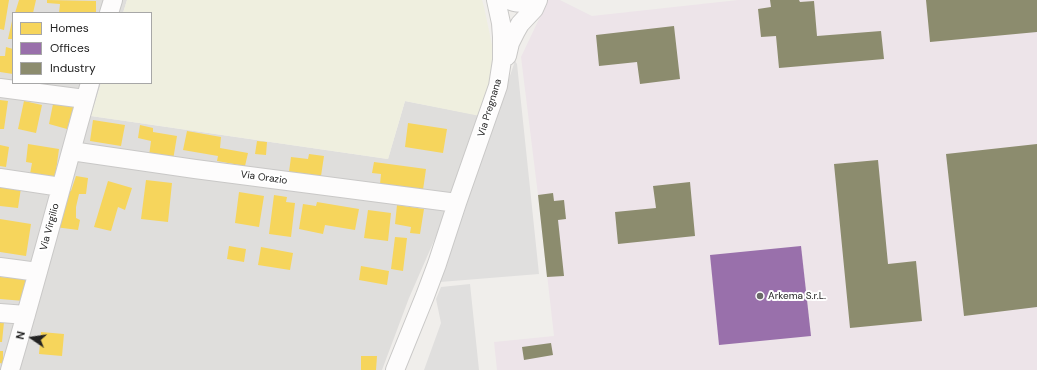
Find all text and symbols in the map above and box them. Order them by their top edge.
legend [12,12,152,84]
text: Homes [50,20,89,36]
text: Offices [50,40,90,56]
text: Industry [50,60,96,76]
street label: Via Pregnana [475,78,505,138]
street label: Via Orazio [240,169,288,187]
street label: Via Virgilio [38,202,62,252]
place label: Arkema S.r.L. [768,290,826,302]
marker: Arkema S.r.L. [755,291,765,301]
north arrow [12,318,52,358]
text: N [13,330,28,341]

